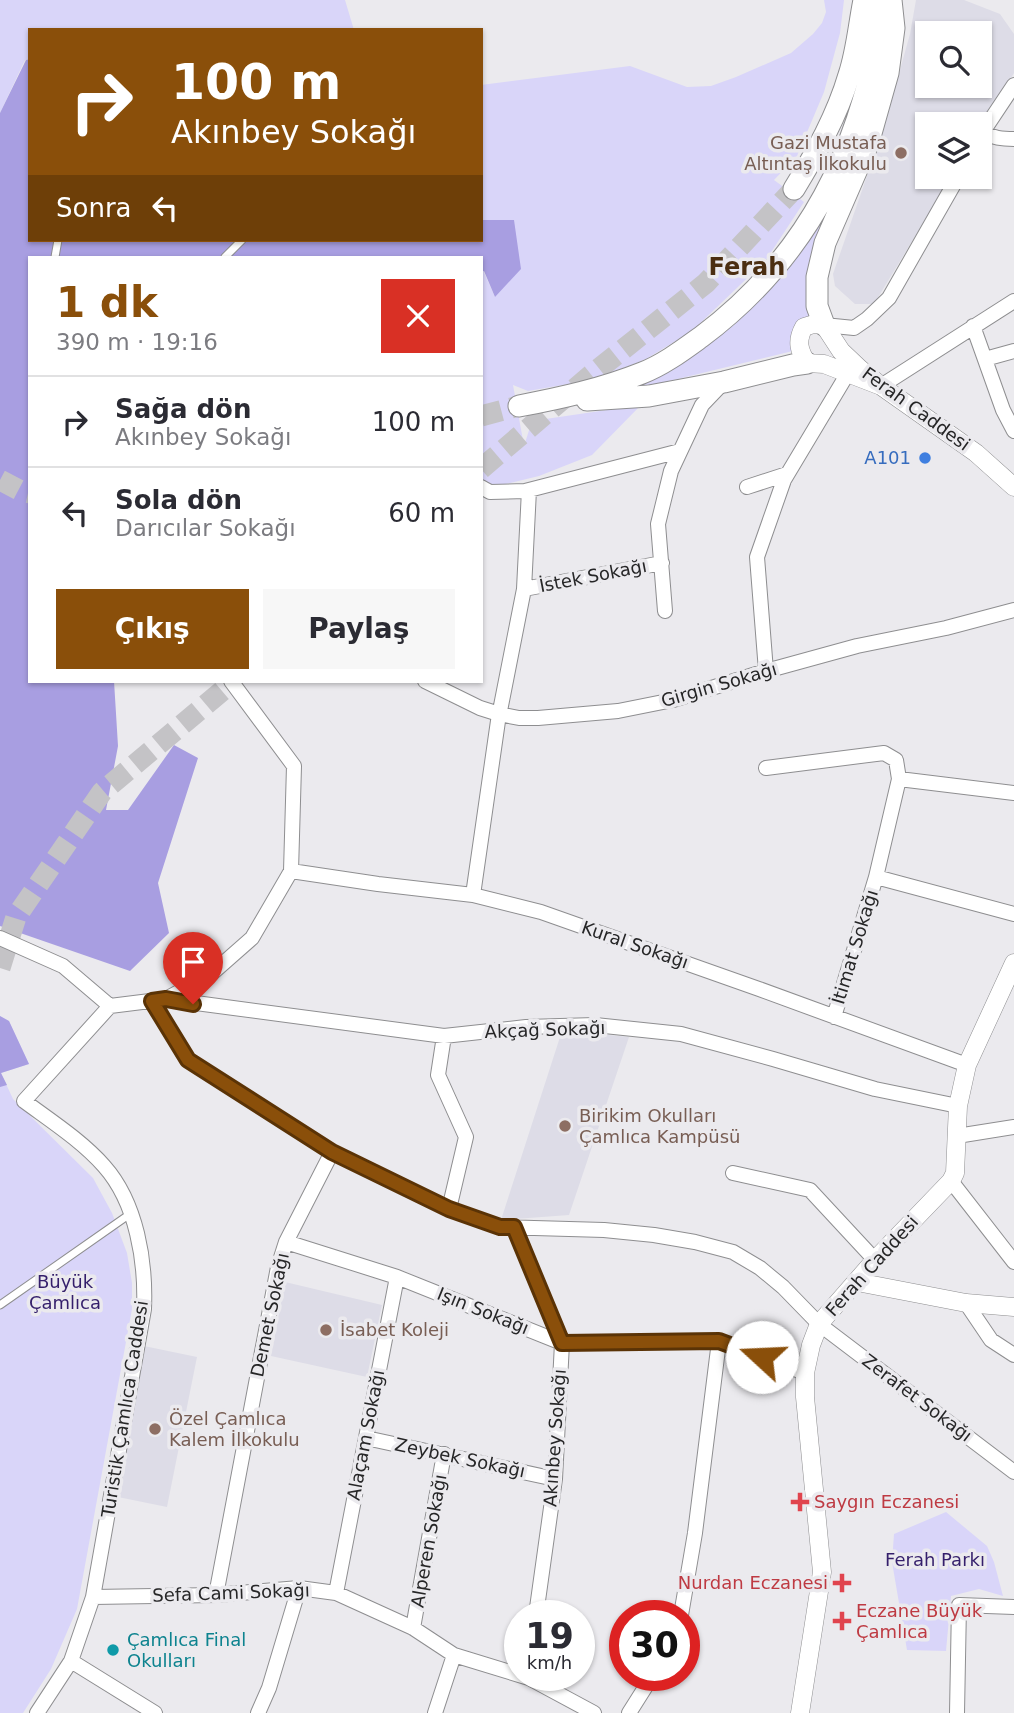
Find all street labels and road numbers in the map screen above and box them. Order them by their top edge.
street label: Ferah Caddesi [858,363,974,455]
street label: İstek Sokağı [537,555,648,596]
street label: Girgin Sokağı [658,658,779,711]
street label: İtimat Sokağı [827,887,882,1007]
street label: Kural Sokağı [579,916,691,973]
street label: Akçağ Sokağı [484,1017,606,1042]
street label: Ferah Caddesi [821,1211,922,1320]
street label: Demet Sokağı [246,1251,293,1379]
street label: Işın Sokağı [434,1283,532,1338]
street label: Turistik Çamlıca Caddesi [97,1299,152,1520]
street label: Zerafet Sokağı [858,1349,976,1446]
street label: Alaçam Sokağı [343,1368,388,1502]
street label: Akınbey Sokağı [539,1368,570,1508]
street label: Zeybek Sokağı [393,1433,527,1482]
street label: Alperen Sokağı [406,1473,451,1609]
street label: Sefa Cami Sokağı [152,1579,310,1606]

